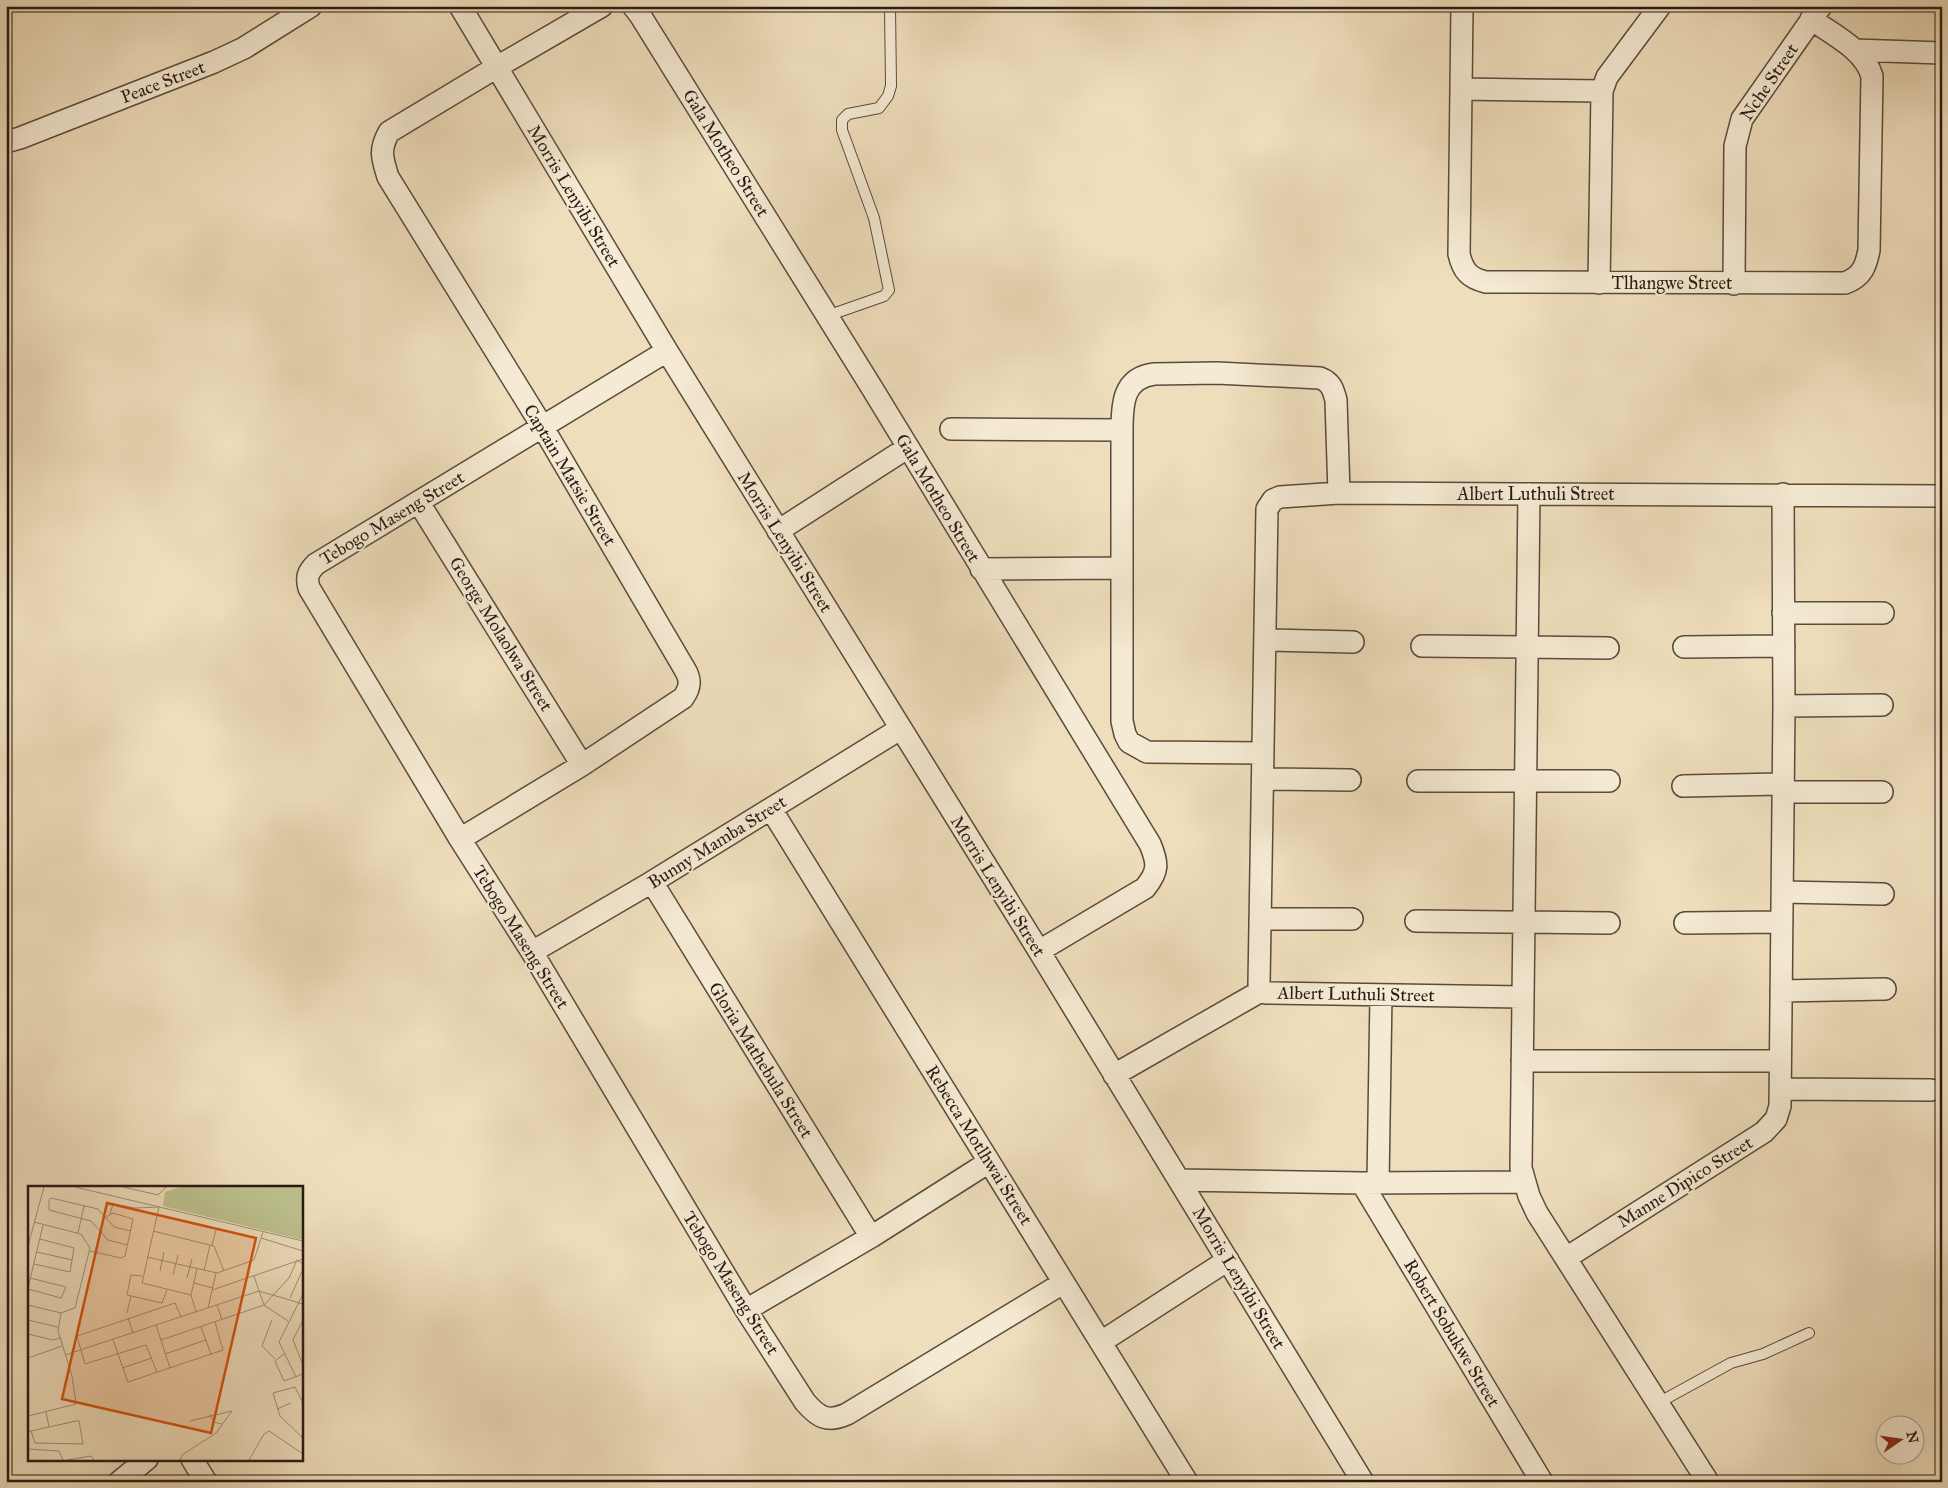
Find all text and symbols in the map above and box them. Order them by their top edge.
street label: Nche Street [1735,39,1803,125]
street label: Peace Street [118,56,209,108]
street label: Gala Motheo Street [678,85,774,221]
street label: Morris Lenyibi Street [523,121,626,272]
street label: Tlhangwe Street [1612,272,1733,295]
street label: Captain Matsie Street [519,400,621,550]
street label: Gala Motheo Street [891,430,985,567]
street label: Tebogo Maseng Street [316,466,469,571]
street label: Morris Lenyibi Street [733,467,838,617]
street label: Albert Luthuli Street [1456,483,1615,505]
street label: George Molaolwa Street [444,553,558,716]
street label: Bunny Mamba Street [644,790,791,893]
street label: Morris Lenyibi Street [946,811,1051,961]
street label: Tebogo Maseng Street [467,861,574,1014]
street label: Gloria Mathebula Street [704,978,818,1143]
street label: Albert Luthuli Street [1276,982,1435,1006]
street label: Rebecca Motlhwai Street [921,1061,1038,1230]
street label: Manne Dipico Street [1613,1131,1757,1233]
inset map [28,1186,302,1460]
street label: Morris Lenyibi Street [1188,1203,1291,1354]
street label: Tebogo Maseng Street [677,1207,784,1360]
street label: Robert Sobukwe Street [1399,1255,1505,1412]
north arrow [1876,1416,1926,1466]
text: N [1903,1429,1922,1445]

